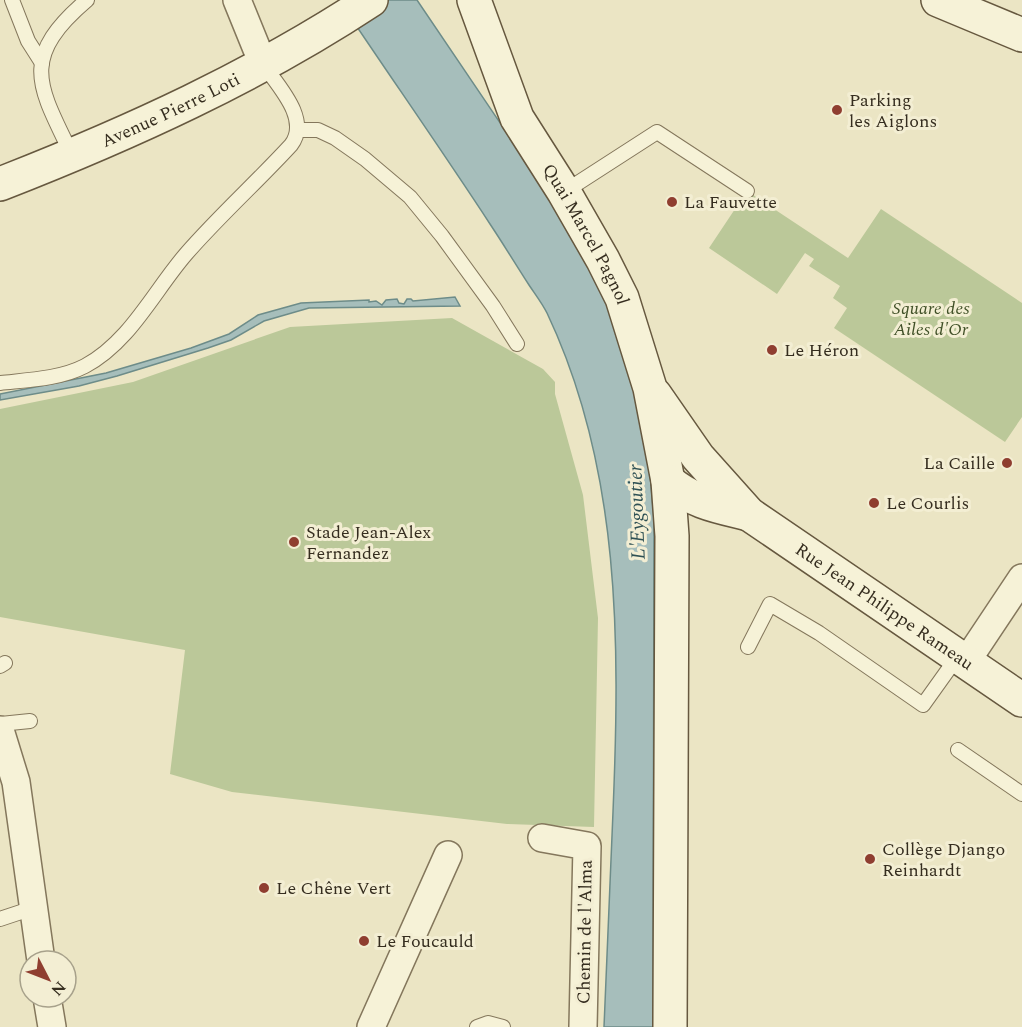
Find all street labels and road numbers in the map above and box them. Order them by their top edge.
street label: Avenue Pierre Loti [97,66,245,154]
street label: Quai Marcel Pagnol [536,158,637,308]
street label: Rue Jean Philippe Rameau [790,536,979,677]
street label: Chemin de l'Alma [570,860,600,1004]

